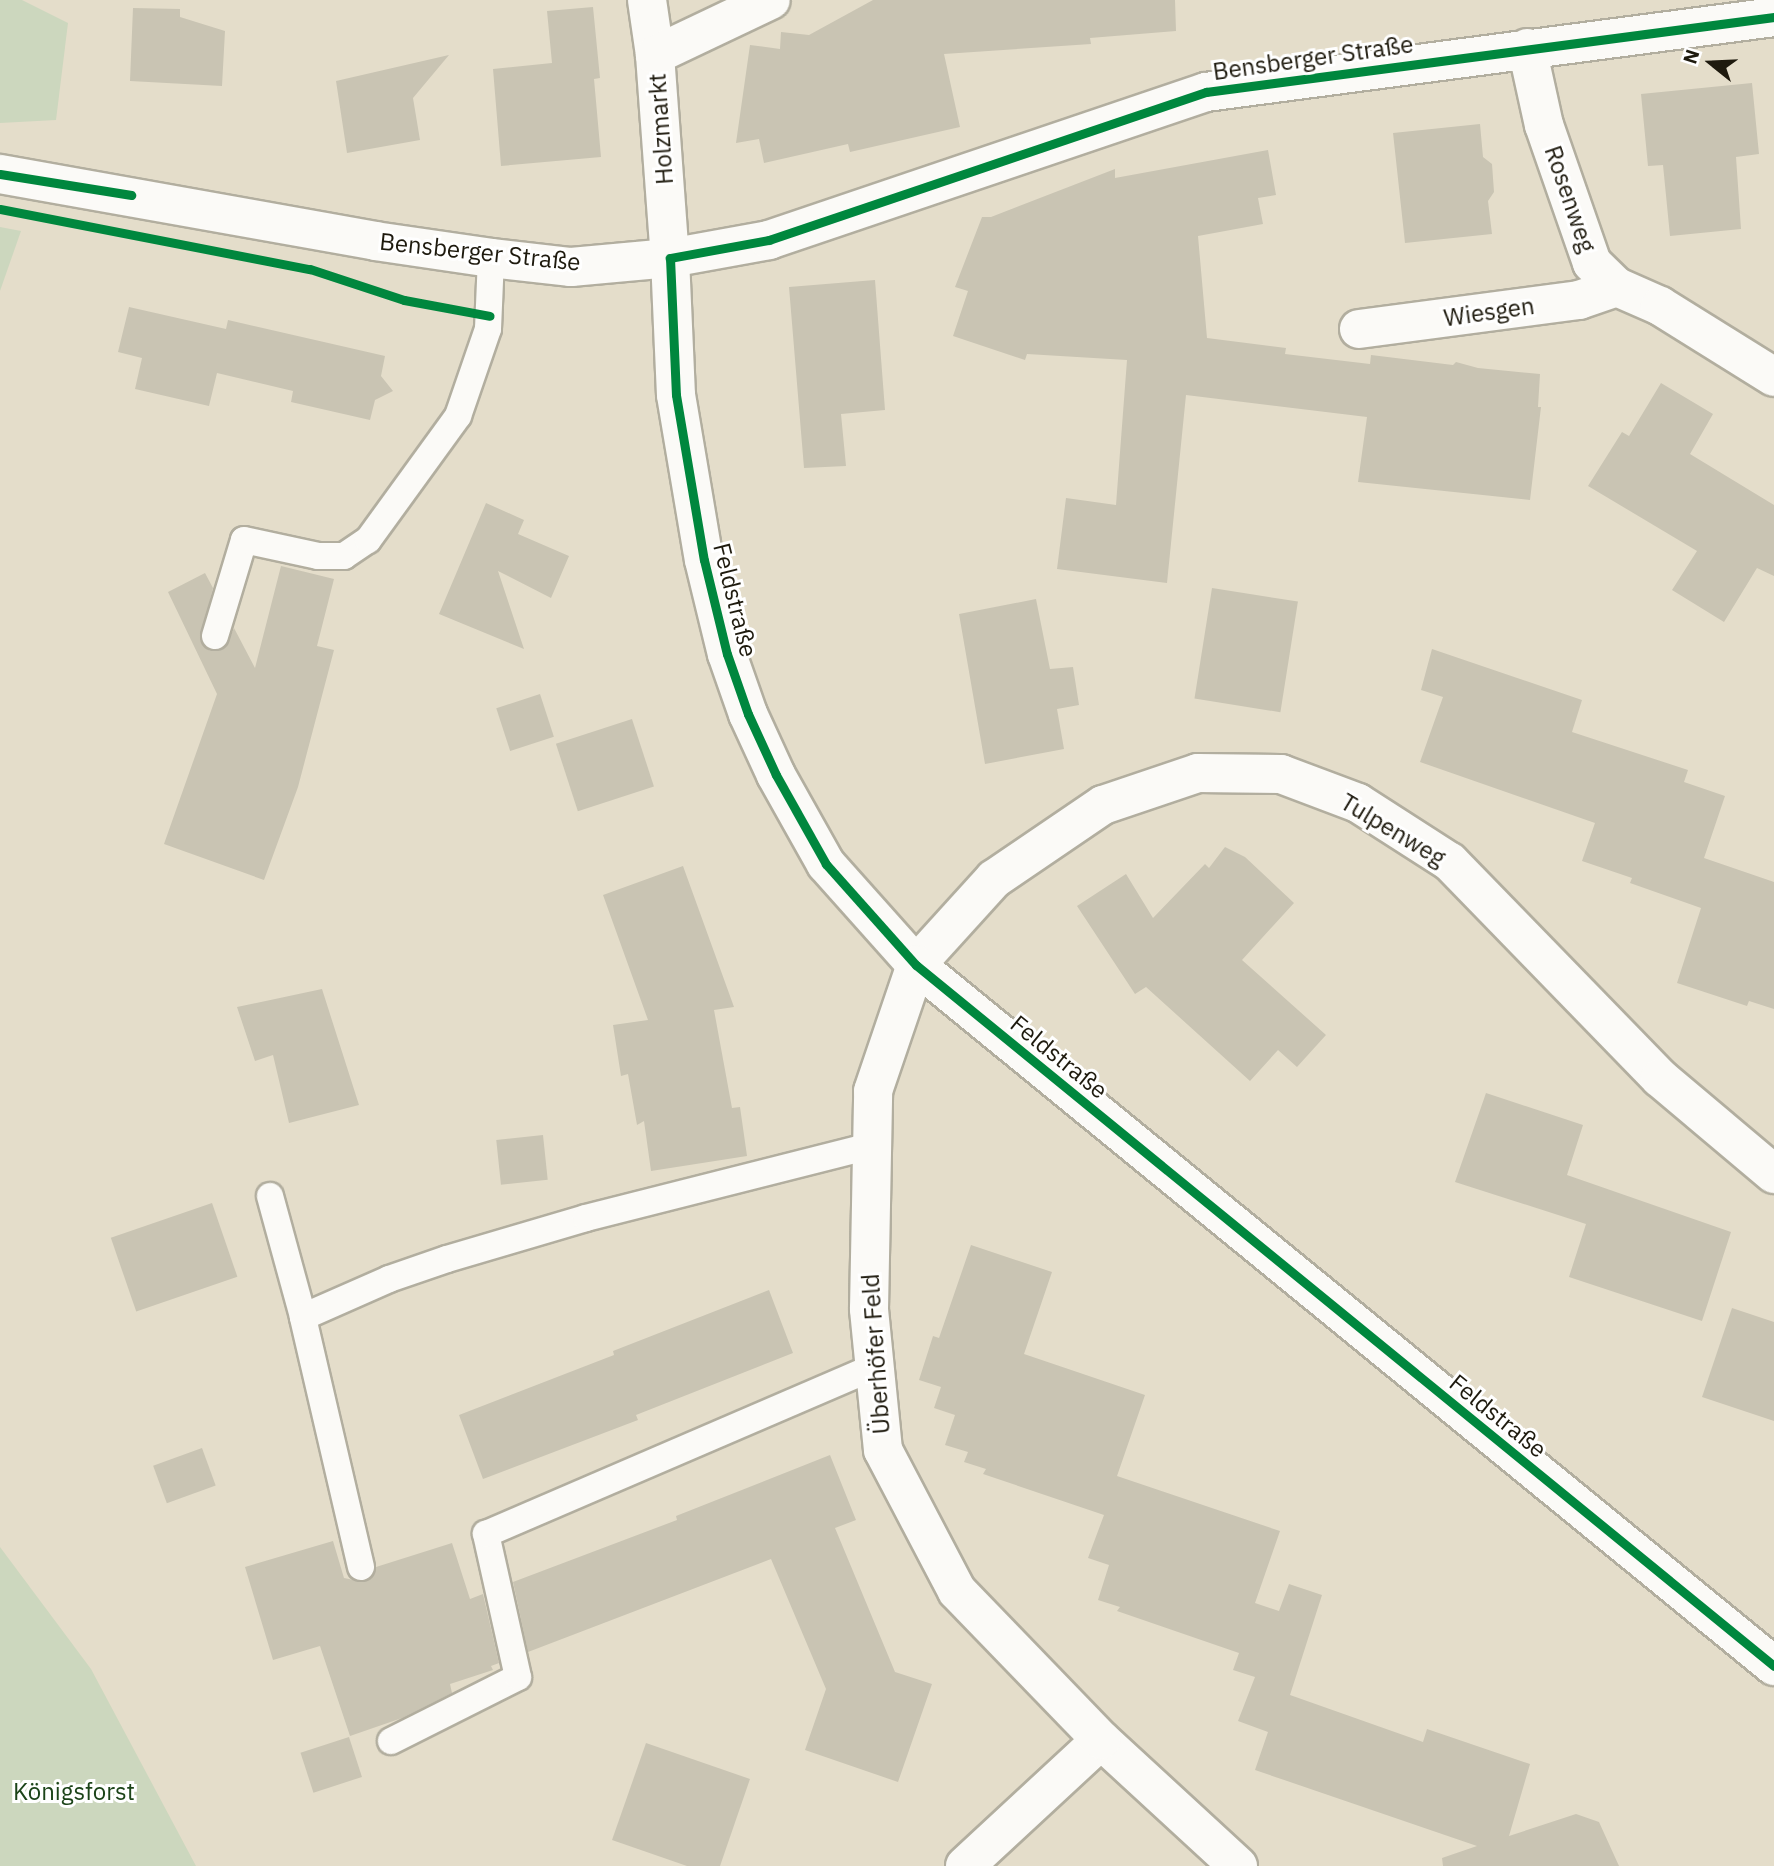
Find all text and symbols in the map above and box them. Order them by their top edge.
north arrow [1676,28,1746,98]
street label: Bensberger Straße [1211,30,1415,86]
text: N [1677,46,1705,67]
street label: Holzmarkt [643,72,679,186]
street label: Rosenweg [1538,142,1602,256]
street label: Bensberger Straße [378,227,582,277]
street label: Wiesgen [1442,291,1536,333]
street label: Feldstraße [707,540,763,660]
street label: Tulpenweg [1335,787,1451,873]
street label: Feldstraße [1005,1009,1113,1105]
street label: Überhöfer Feld [856,1273,896,1435]
street label: Feldstraße [1444,1368,1552,1464]
park label: Königsforst [13,1778,135,1806]

